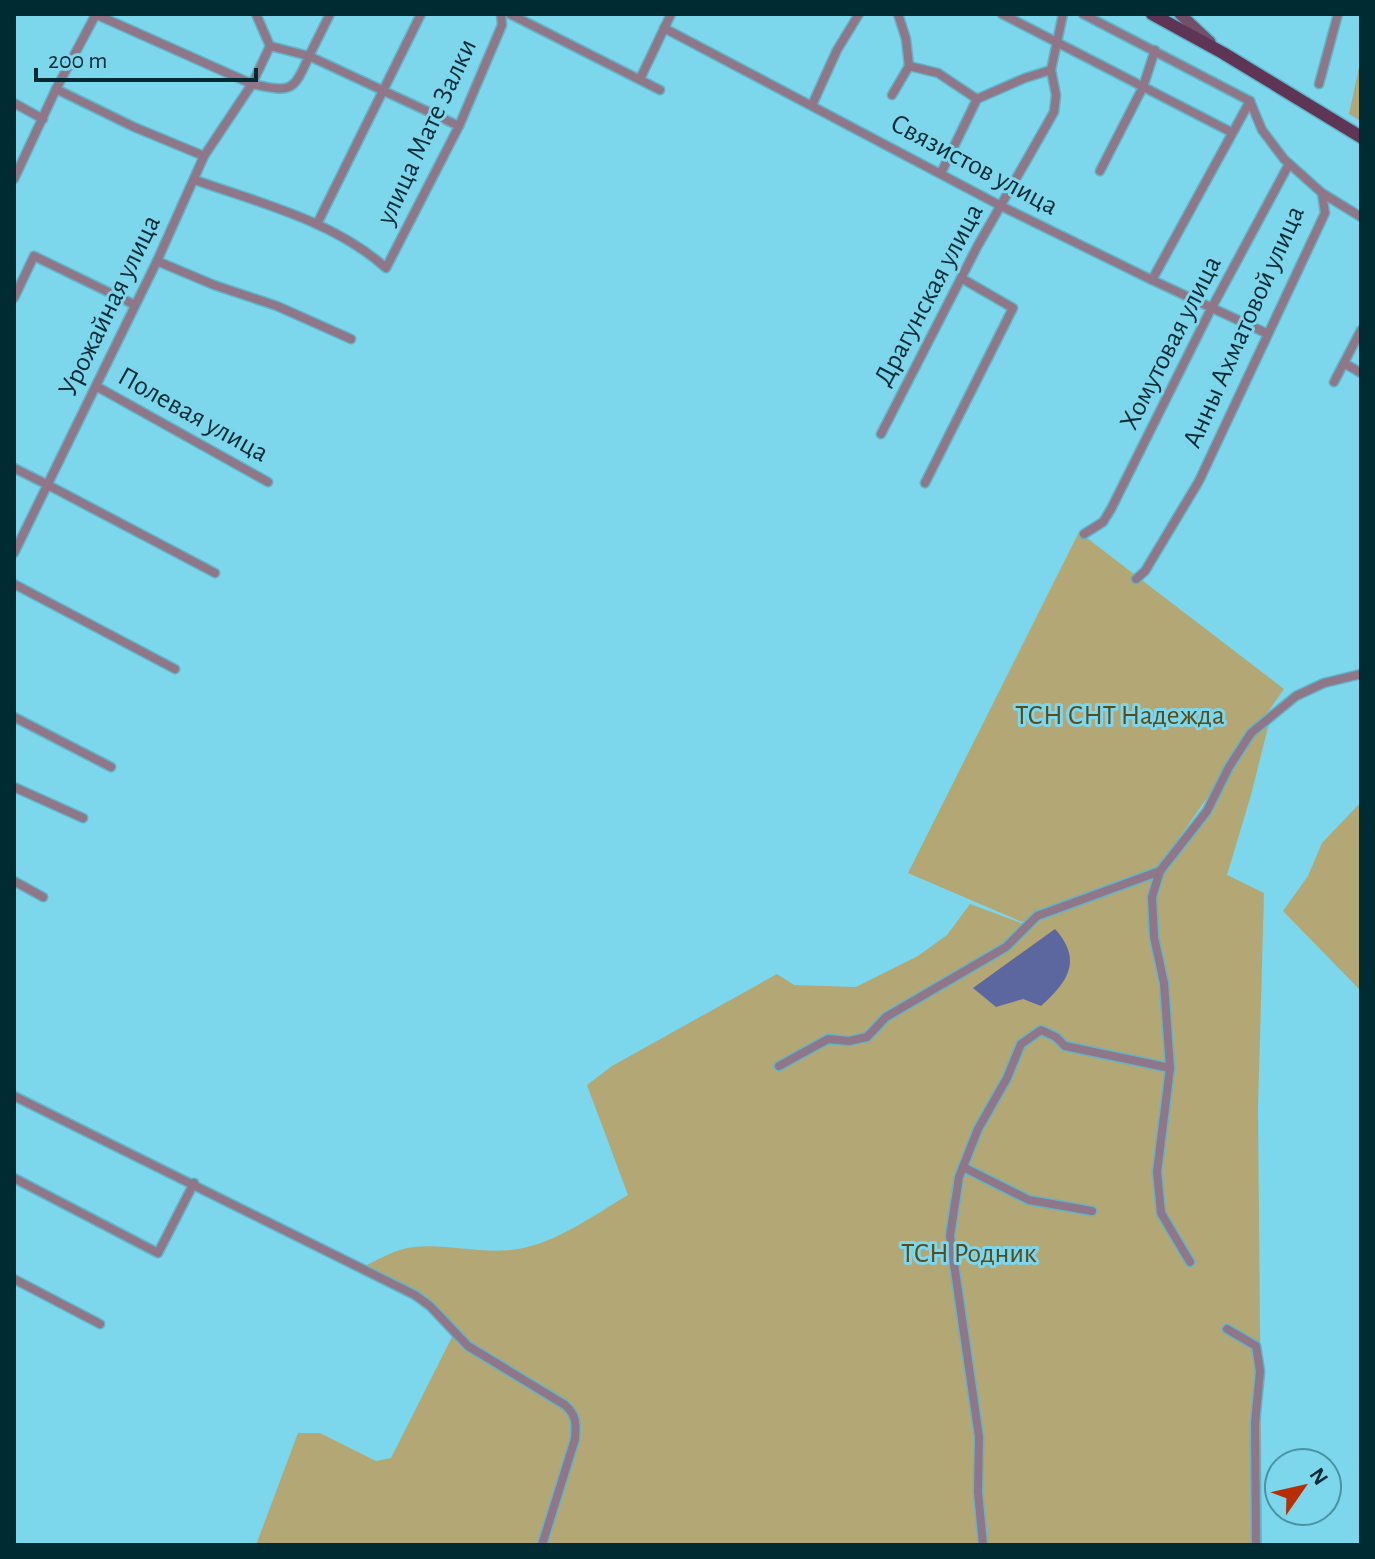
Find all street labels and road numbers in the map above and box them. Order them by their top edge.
street label: улица Мате Залки [371,35,482,230]
street label: Связистов улица [886,109,1063,221]
street label: Драгунская улица [869,199,989,391]
street label: Анны Ахматовой улица [1178,202,1310,452]
street label: Урожайная улица [54,211,166,401]
street label: Хомутовая улица [1115,251,1227,434]
street label: Полевая улица [113,362,273,468]

